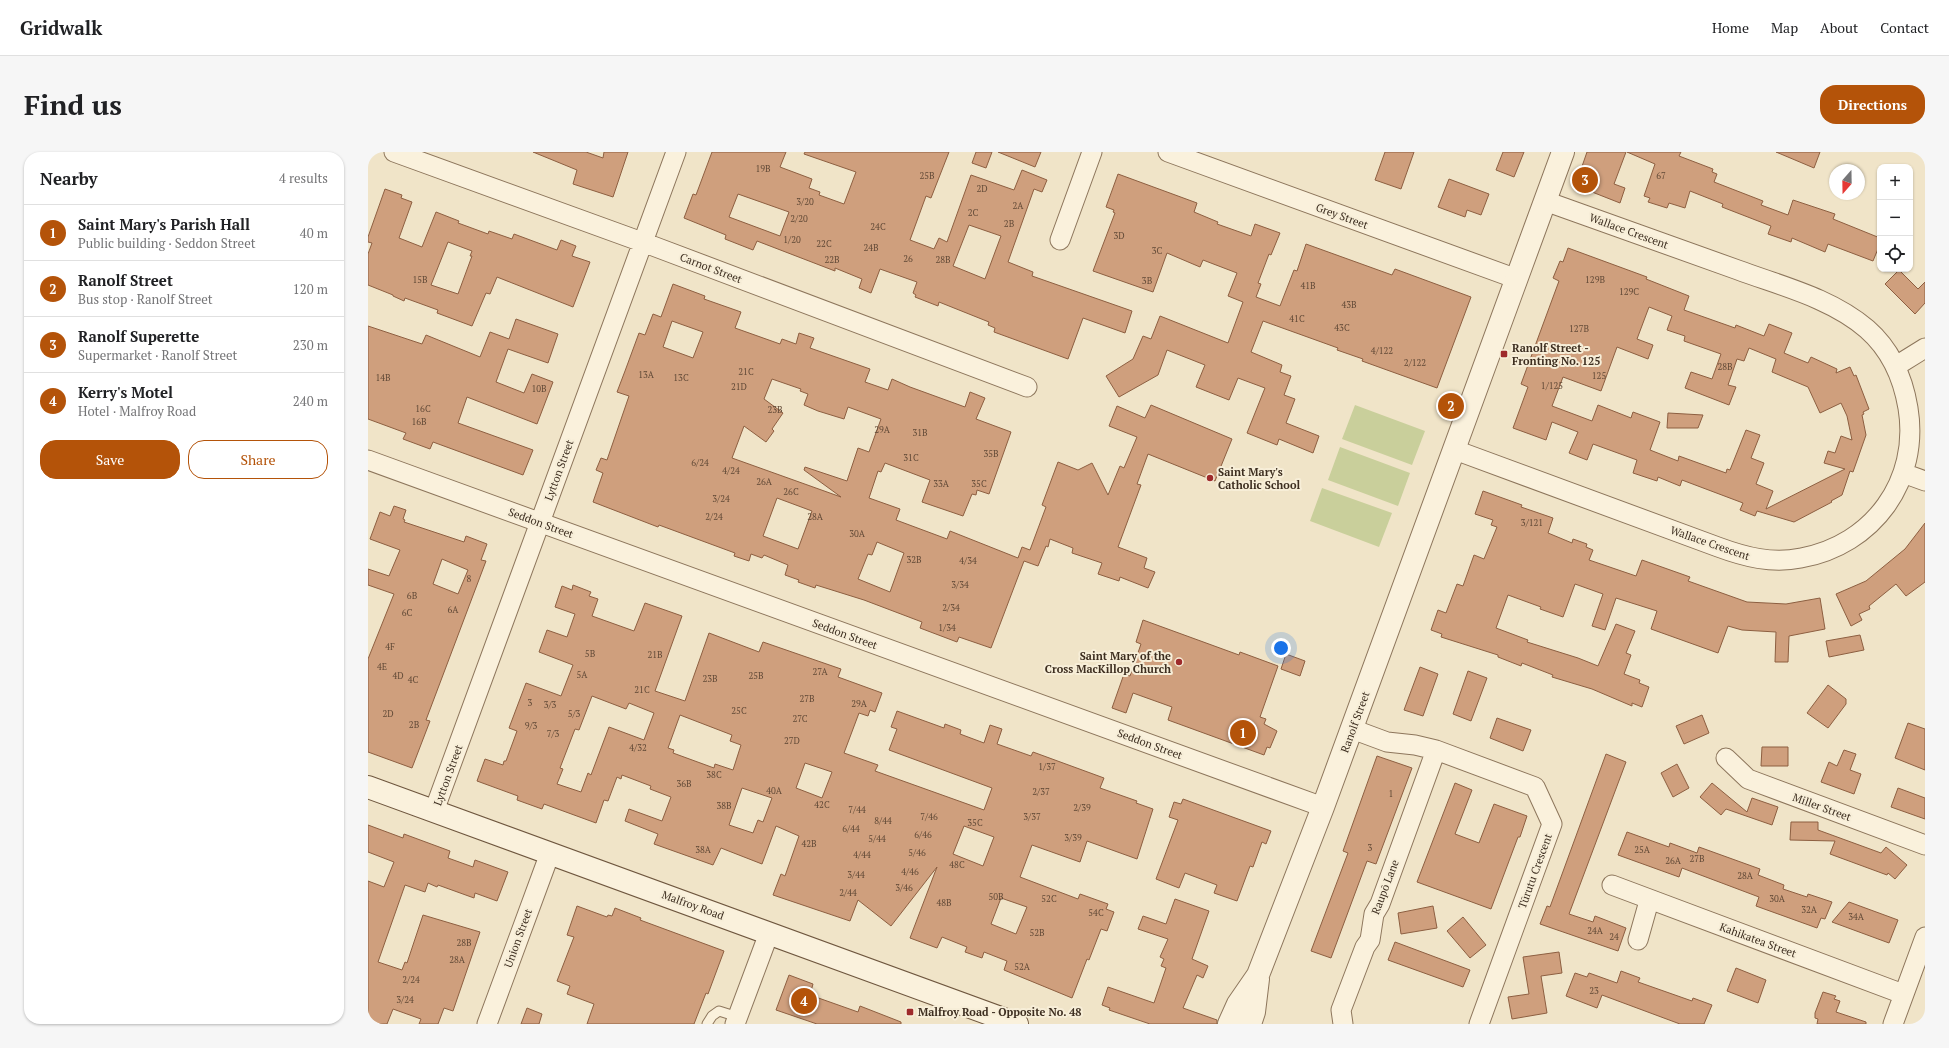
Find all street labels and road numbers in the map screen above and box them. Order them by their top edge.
street label: Grey Street [1314,200,1370,232]
street label: Wallace Crescent [1588,210,1670,252]
street label: Carnot Street [678,250,744,286]
street label: Lytton Street [541,438,577,502]
street label: Seddon Street [507,505,575,541]
street label: Wallace Crescent [1668,523,1752,563]
street label: Seddon Street [811,616,879,652]
street label: Ranolf Street [1337,689,1373,755]
street label: Seddon Street [1116,726,1184,762]
street label: Lytton Street [430,743,466,807]
street label: Miller Street [1791,790,1853,824]
street label: Tūrutu Crescent [1515,831,1555,911]
street label: Raupō Lane [1368,857,1402,916]
street label: Malfroy Road [660,887,726,923]
street label: Union Street [501,907,535,969]
street label: Kahikatea Street [1718,920,1798,960]

